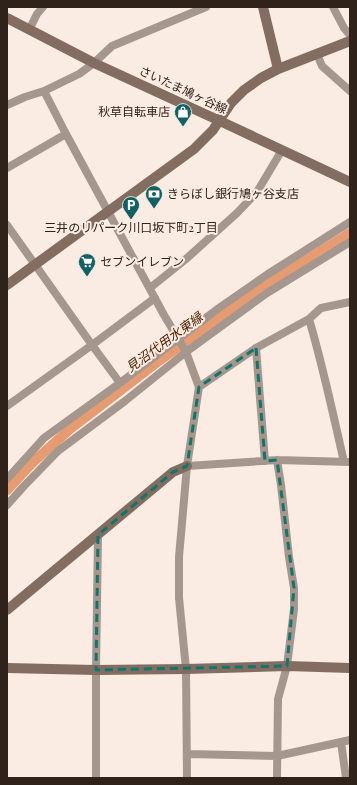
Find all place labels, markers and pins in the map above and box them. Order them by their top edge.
shop icon: 秋草自転車店 [173,102,193,127]
place label: 秋草自転車店 [98,103,170,119]
bank icon: きらぼし銀行鳩ヶ谷支店 [144,184,164,209]
place label: きらぼし銀行鳩ヶ谷支店 [167,185,299,201]
parking icon: 三井のリパーク川口坂下町2丁目 [121,195,141,220]
place label: 三井のリパーク川口坂下町2丁目 [44,219,218,235]
supermarket icon: セブンイレブン [77,252,97,277]
place label: セブンイレブン [100,253,184,269]

